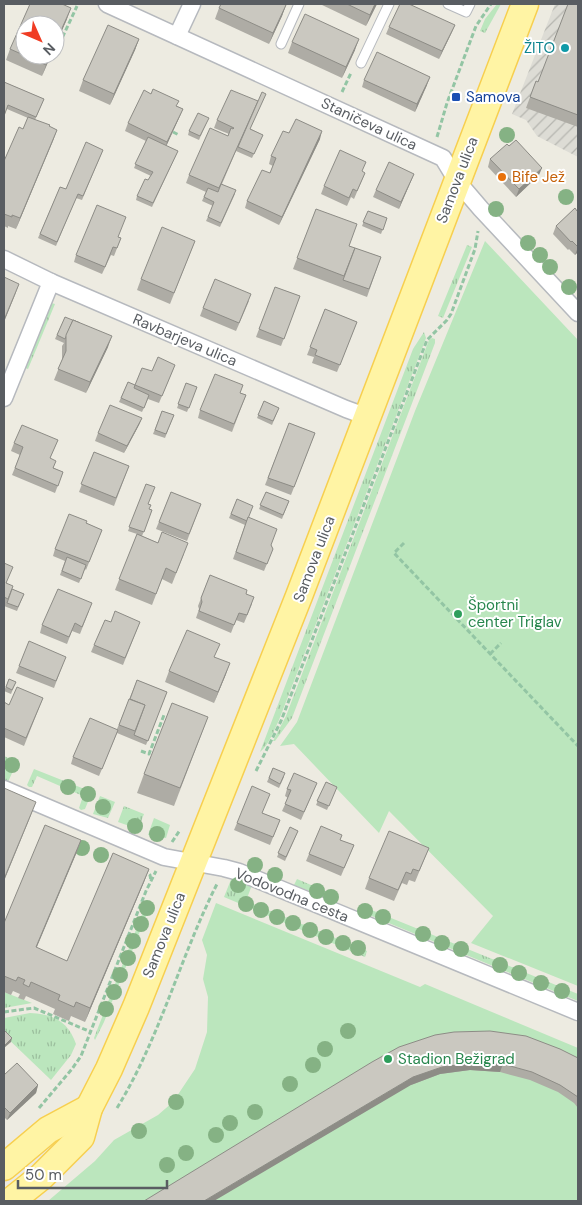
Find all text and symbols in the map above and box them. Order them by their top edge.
north arrow [15,15,65,65]
place label: ŽITO [524,38,555,58]
text: N [39,39,59,59]
marker: ŽITO [559,42,571,54]
place label: Samova [466,87,520,107]
marker: Samova [450,91,462,103]
street label: Staničeva ulica [318,93,420,155]
street label: Samova ulica [431,134,483,226]
place label: Bife Jež [512,167,565,187]
marker: Bife Jež [496,171,508,183]
street label: Ravbarjeva ulica [130,309,240,371]
street label: Samova ulica [288,513,340,605]
place label: Športni center Triglav [468,595,562,632]
marker: Športni center Triglav [452,608,464,620]
street label: Vodovodna cesta [232,863,352,927]
street label: Samova ulica [138,889,190,981]
place label: Stadion Bežigrad [398,1049,515,1069]
marker: Stadion Bežigrad [382,1053,394,1065]
scale bar [18,1158,166,1190]
text: 50 m [25,1165,62,1185]

